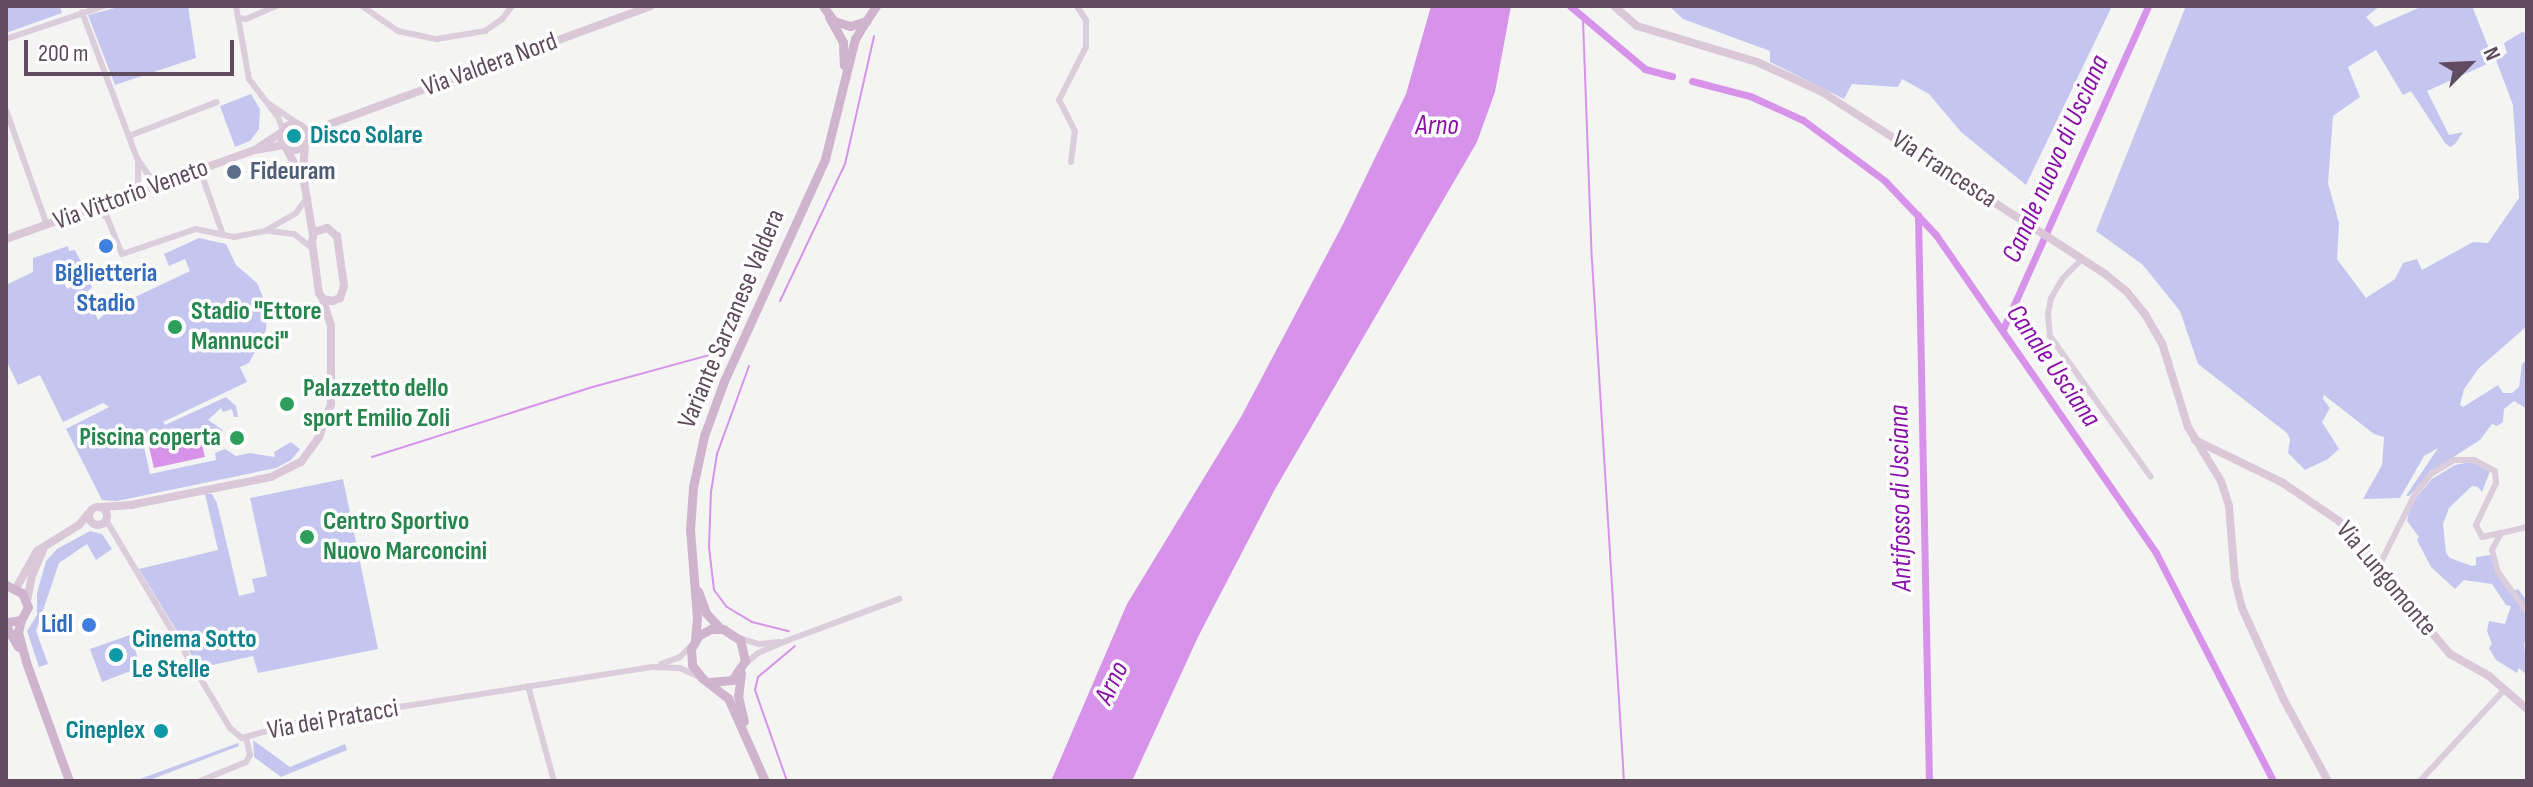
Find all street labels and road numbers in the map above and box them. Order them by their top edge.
street label: Via Valdera Nord [418,26,562,104]
street label: Via Francesca [1886,125,2002,215]
street label: Via Vittorio Veneto [49,153,213,237]
street label: Variante Sarzanese Valdera [672,205,792,433]
street label: Via Lungomonte [2329,515,2443,643]
street label: Via dei Pratacci [265,693,401,747]

